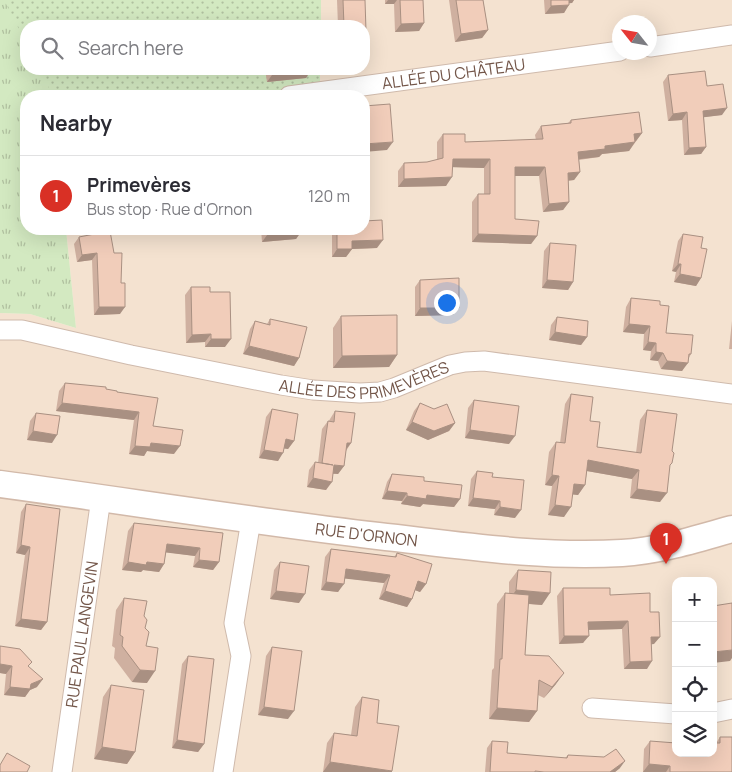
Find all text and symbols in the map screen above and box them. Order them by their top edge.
north arrow [612,15,657,60]
search box [20,20,370,75]
icon: search [38,34,66,62]
text: Search here [78,35,184,61]
street label: ALLÉE DU CHÂTEAU [380,53,527,94]
text: Nearby [40,109,112,137]
text: Primevères [87,172,191,198]
text: 1 [52,185,60,207]
text: 120 m [308,185,350,207]
text: Bus stop · Rue d'Ornon [87,198,252,220]
your location [434,290,460,316]
street label: ALLÉE DES PRIMEVÈRES [278,356,452,404]
street label: RUE D'ORNON [314,517,419,552]
pin: 1 [650,523,682,564]
street label: RUE PAUL LANGEVIN [60,559,103,709]
map controls [672,577,717,757]
button: + [672,577,717,622]
button: − [672,622,717,667]
button: locate [672,667,717,712]
button: layers [672,712,717,757]

